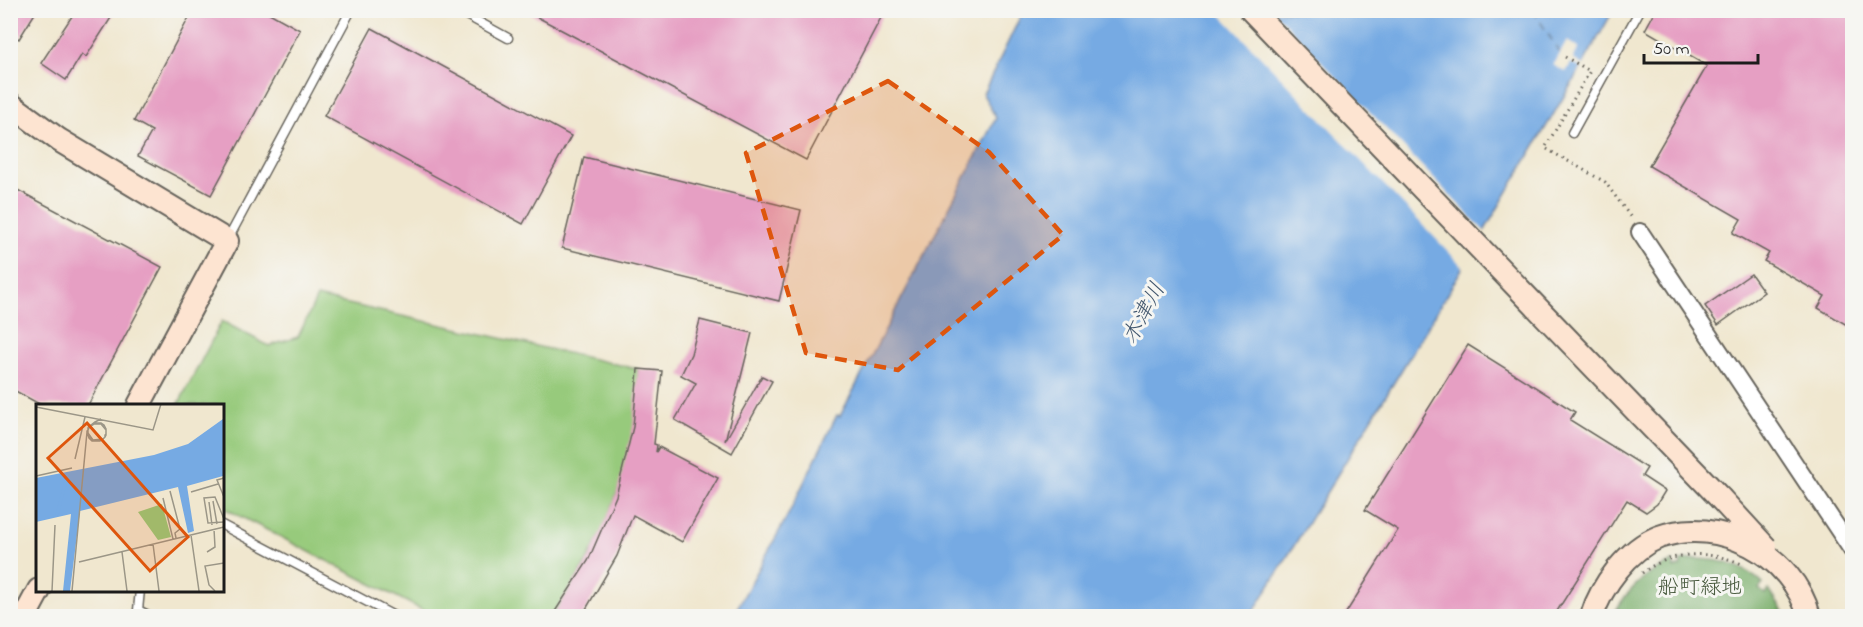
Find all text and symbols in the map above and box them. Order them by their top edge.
scale bar [1644,27,1758,65]
text: 50 m [1653,37,1690,63]
water label: 木津川 [1115,277,1175,351]
inset map [36,404,224,591]
park label: 船町緑地 [1658,573,1742,603]

